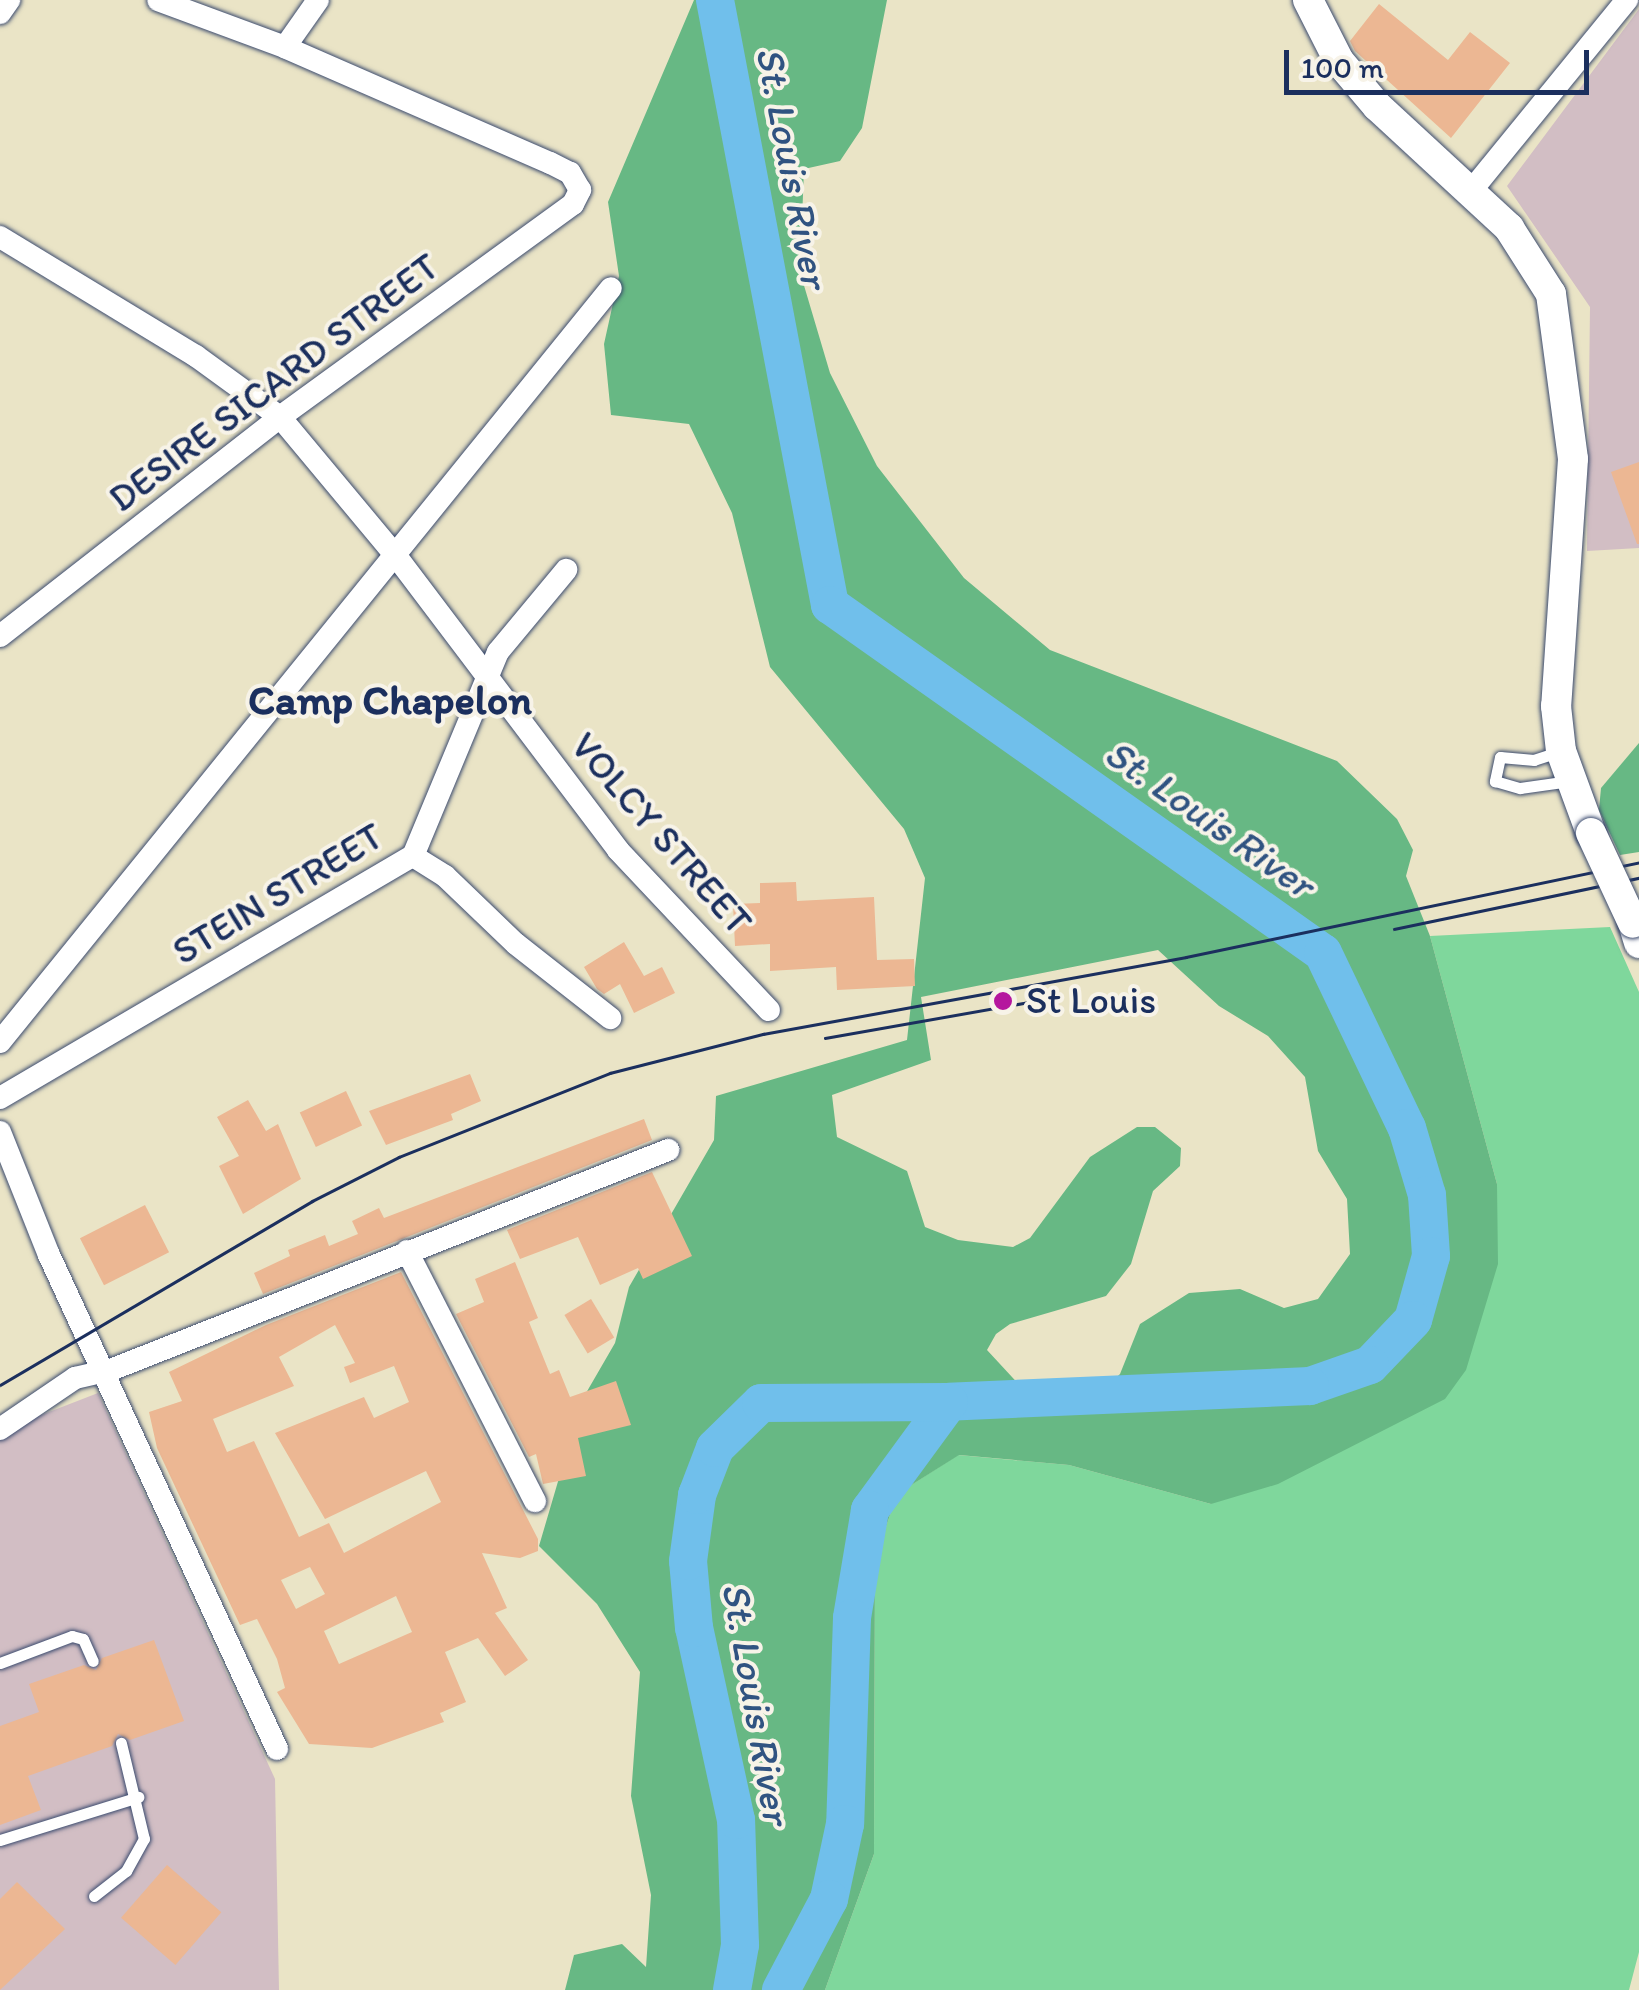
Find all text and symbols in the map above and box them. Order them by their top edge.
scale bar [1289,30,1594,92]
water label: St. Louis River [746,43,840,291]
text: 100 m [1301,49,1384,86]
street label: DESIRE SICARD STREET [100,244,448,522]
district label: Camp Chapelon [248,675,532,725]
street label: VOLCY STREET [561,724,761,944]
water label: St. Louis River [1097,729,1323,907]
street label: STEIN STREET [165,813,391,975]
place label: St Louis [1026,978,1156,1024]
marker: St Louis [990,988,1016,1014]
water label: St. Louis River [712,1579,802,1827]

